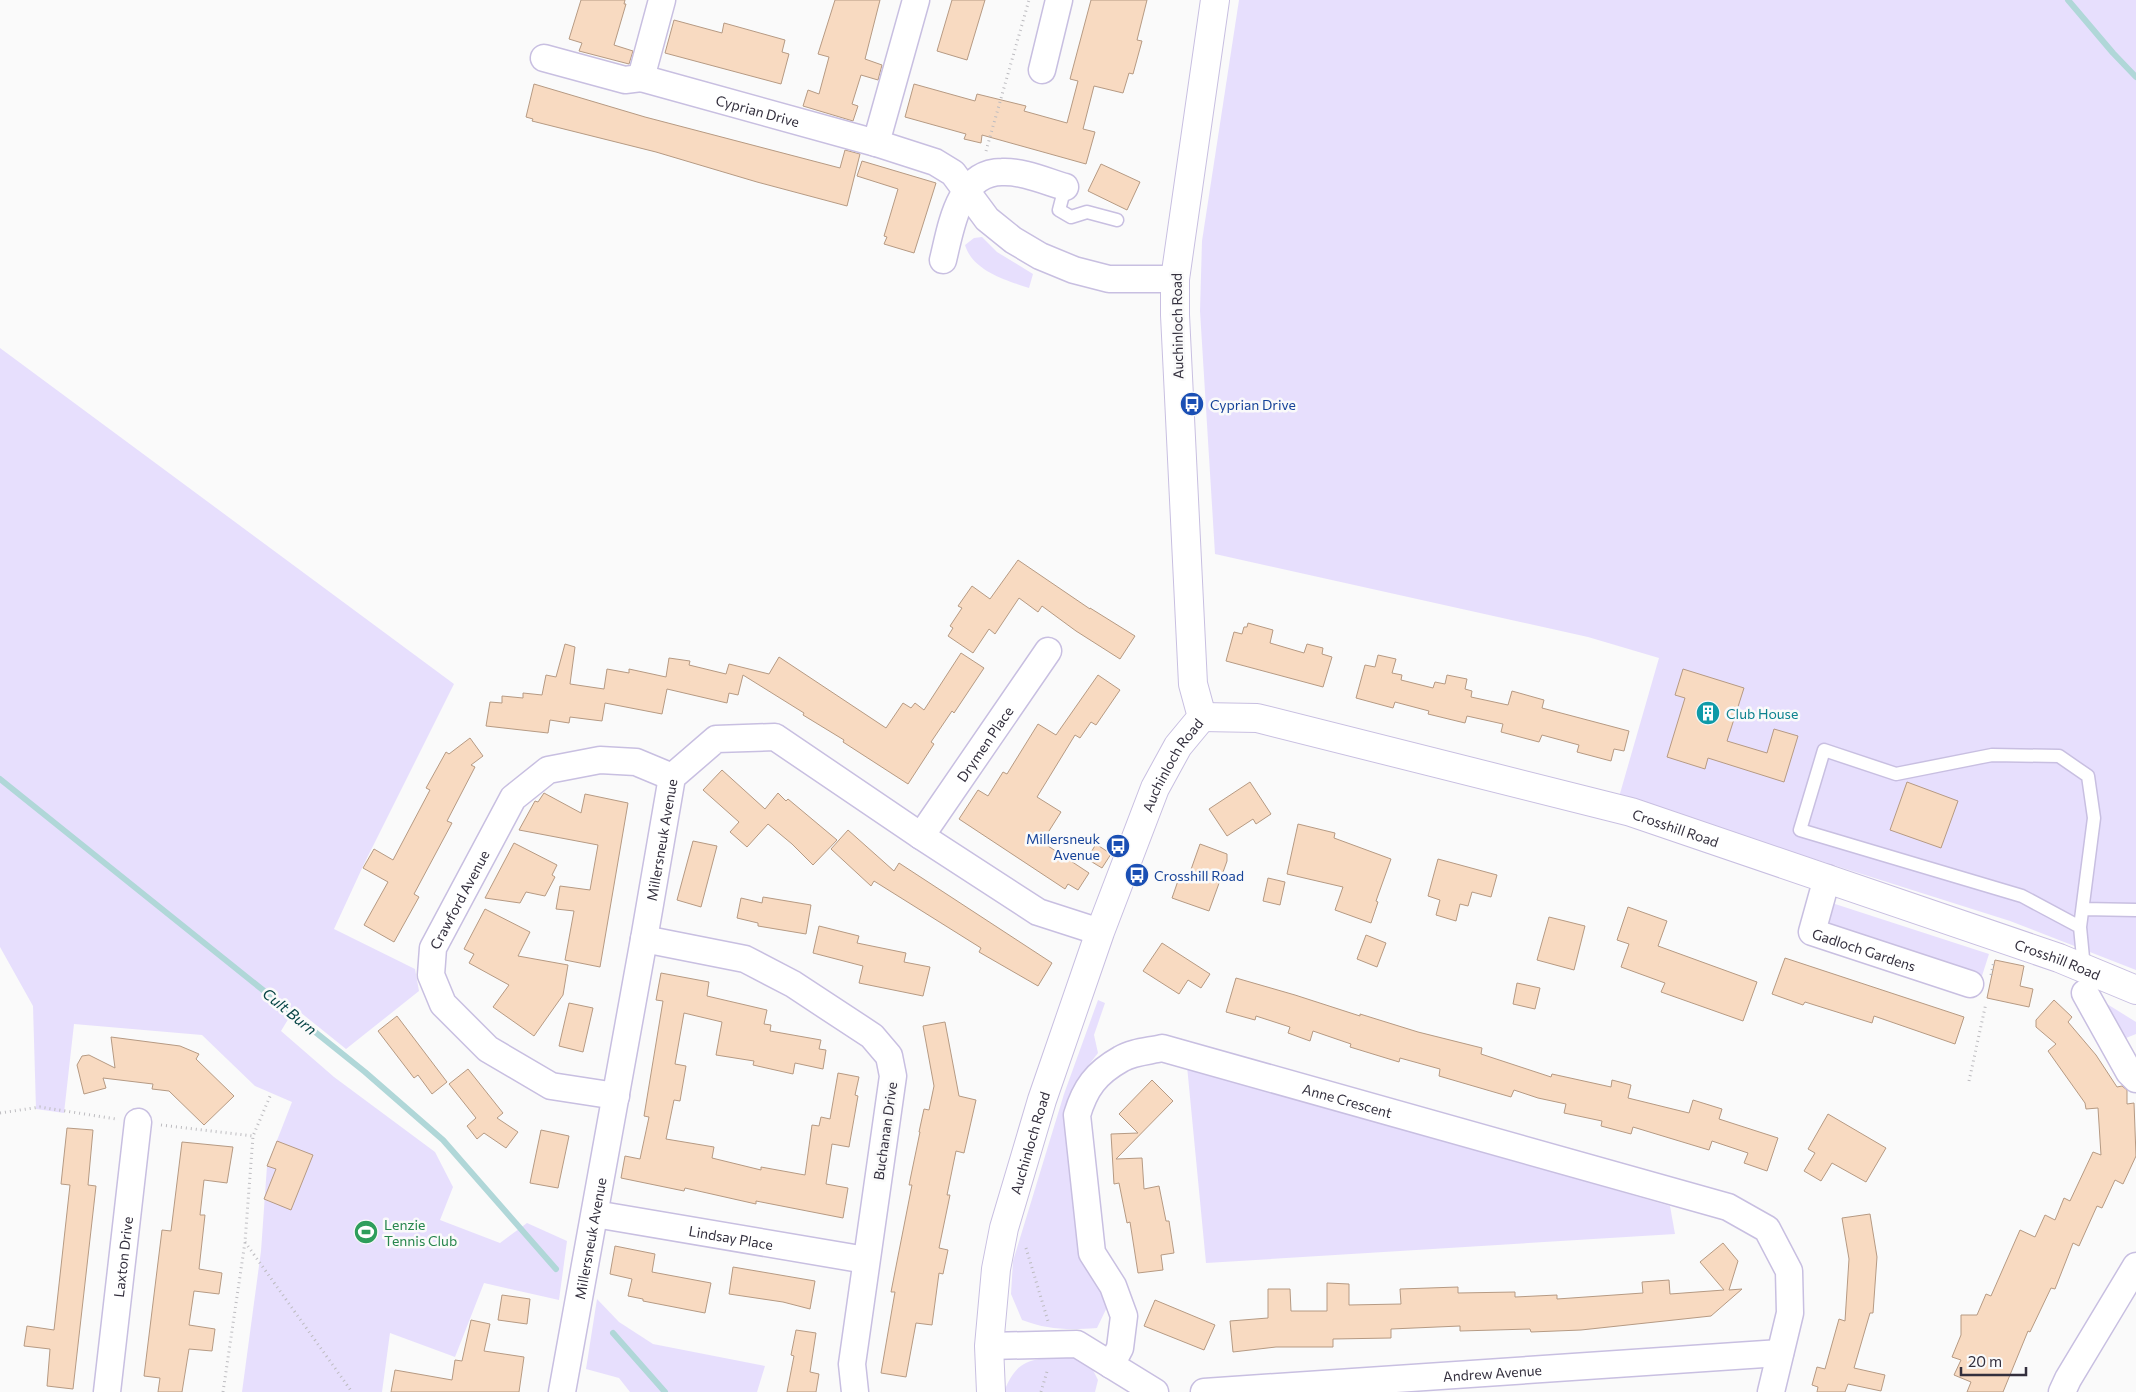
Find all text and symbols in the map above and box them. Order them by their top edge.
street label: Cyprian Drive [714,91,802,130]
street label: Auchinloch Road [1168,273,1186,379]
bus stop icon: Cyprian Drive [1179,391,1205,417]
place label: Cyprian Drive [1210,396,1296,413]
building icon: Club House [1695,700,1721,726]
street label: Drymen Place [953,703,1016,785]
place label: Club House [1726,705,1798,722]
street label: Auchinloch Road [1138,715,1206,814]
street label: Millersneuk Avenue [642,778,680,902]
street label: Crosshill Road [1630,805,1721,850]
place label: Millersneuk Avenue [1026,830,1100,863]
bus stop icon: Millersneuk Avenue [1105,833,1131,859]
street label: Crawford Avenue [426,847,492,952]
bus stop icon: Crosshill Road [1124,862,1150,888]
place label: Crosshill Road [1154,867,1244,884]
street label: Gadloch Gardens [1810,924,1918,974]
street label: Crosshill Road [2013,935,2103,983]
water label: Cult Burn [259,984,321,1038]
street label: Anne Crescent [1300,1079,1395,1121]
street label: Buchanan Drive [870,1081,900,1181]
street label: Auchinloch Road [1006,1089,1053,1196]
street label: Millersneuk Avenue [570,1176,609,1301]
street label: Laxton Drive [109,1215,136,1298]
place label: Lenzie Tennis Club [384,1216,457,1249]
sports icon: Lenzie Tennis Club [353,1219,379,1245]
street label: Lindsay Place [688,1222,775,1253]
scale bar [1961,1344,2026,1376]
text: 20 m [1968,1352,2002,1370]
street label: Andrew Avenue [1442,1361,1542,1384]

